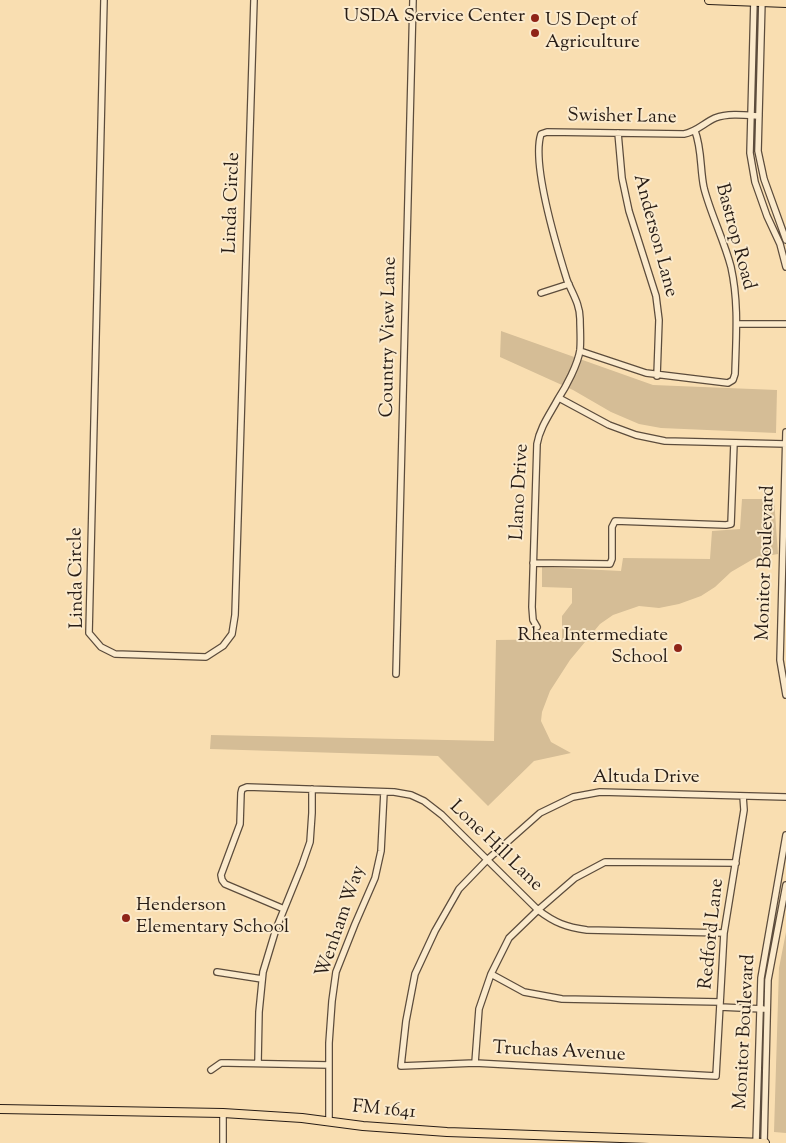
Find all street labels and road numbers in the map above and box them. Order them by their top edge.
street label: Swisher Lane [567,106,677,130]
street label: Linda Circle [220,152,246,254]
street label: Anderson Lane [627,172,681,300]
street label: Bastrop Road [709,181,759,293]
street label: Country View Lane [377,256,403,418]
street label: Llano Drive [507,443,535,541]
street label: Monitor Boulevard [753,485,781,641]
street label: Linda Circle [66,527,90,629]
street label: Altuda Drive [592,768,700,790]
street label: Lone Hill Lane [444,797,546,897]
street label: Wenham Way [312,863,372,981]
street label: Redford Lane [696,877,730,991]
street label: Monitor Boulevard [731,954,761,1110]
street label: Truchas Avenue [492,1038,626,1068]
street label: FM 1641 [351,1097,417,1125]

